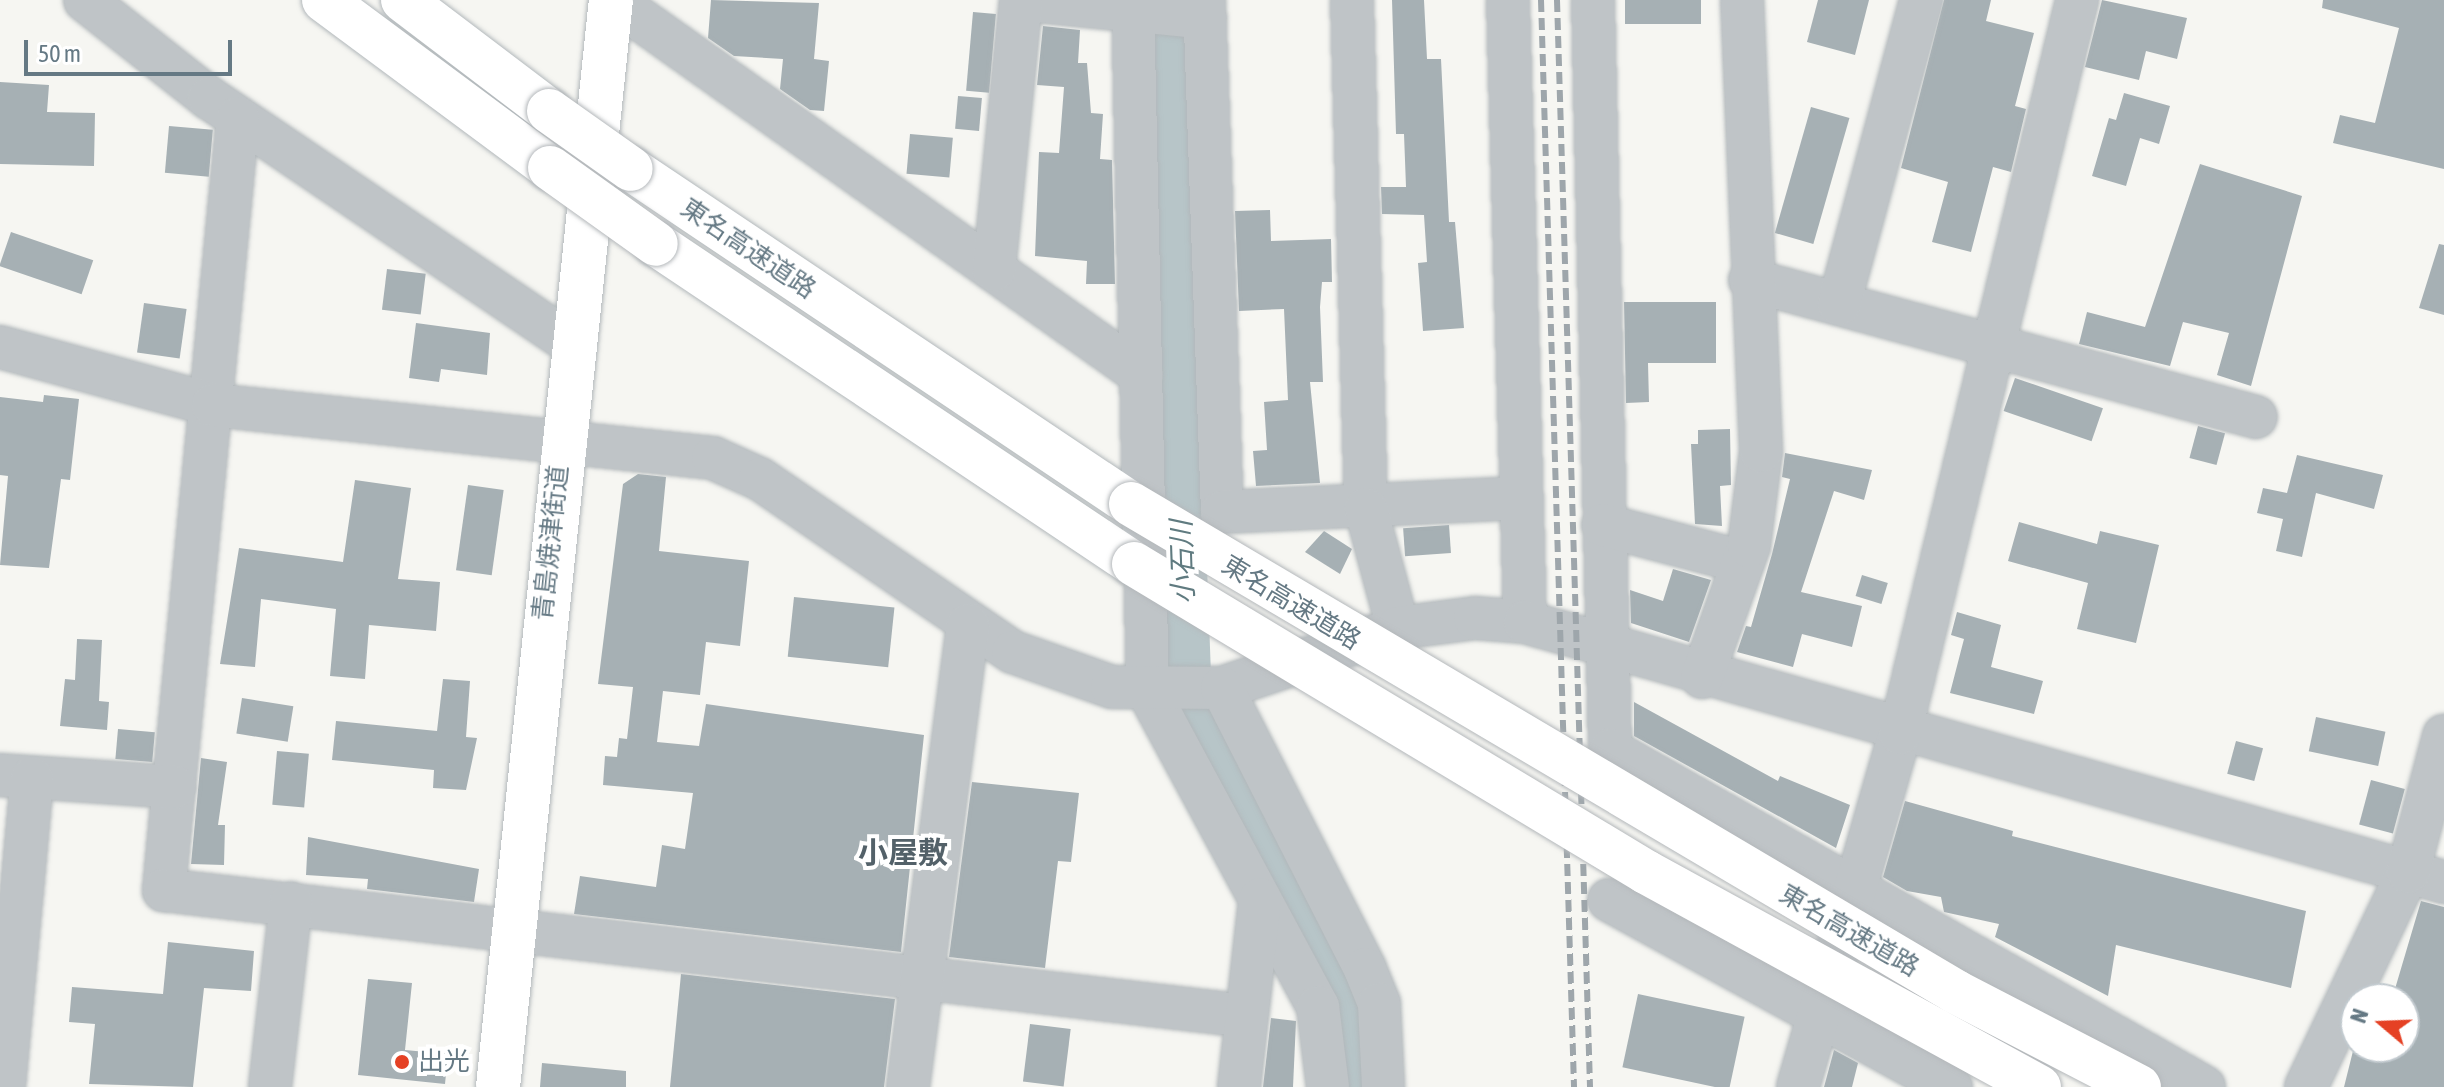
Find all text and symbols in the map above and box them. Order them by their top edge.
scale bar [28,24,236,74]
text: 50 m [38,40,81,67]
street label: 東名高速道路 [675,192,821,306]
street label: 青島焼津街道 [527,464,575,622]
water label: 小石川 [1164,519,1200,605]
street label: 東名高速道路 [1216,549,1366,657]
district label: 小屋敷 [858,834,948,870]
street label: 東名高速道路 [1774,878,1924,984]
north arrow [2340,983,2420,1063]
text: N [2345,1005,2374,1026]
place label: 出光 [418,1046,470,1078]
marker: 出光 [393,1053,411,1071]

